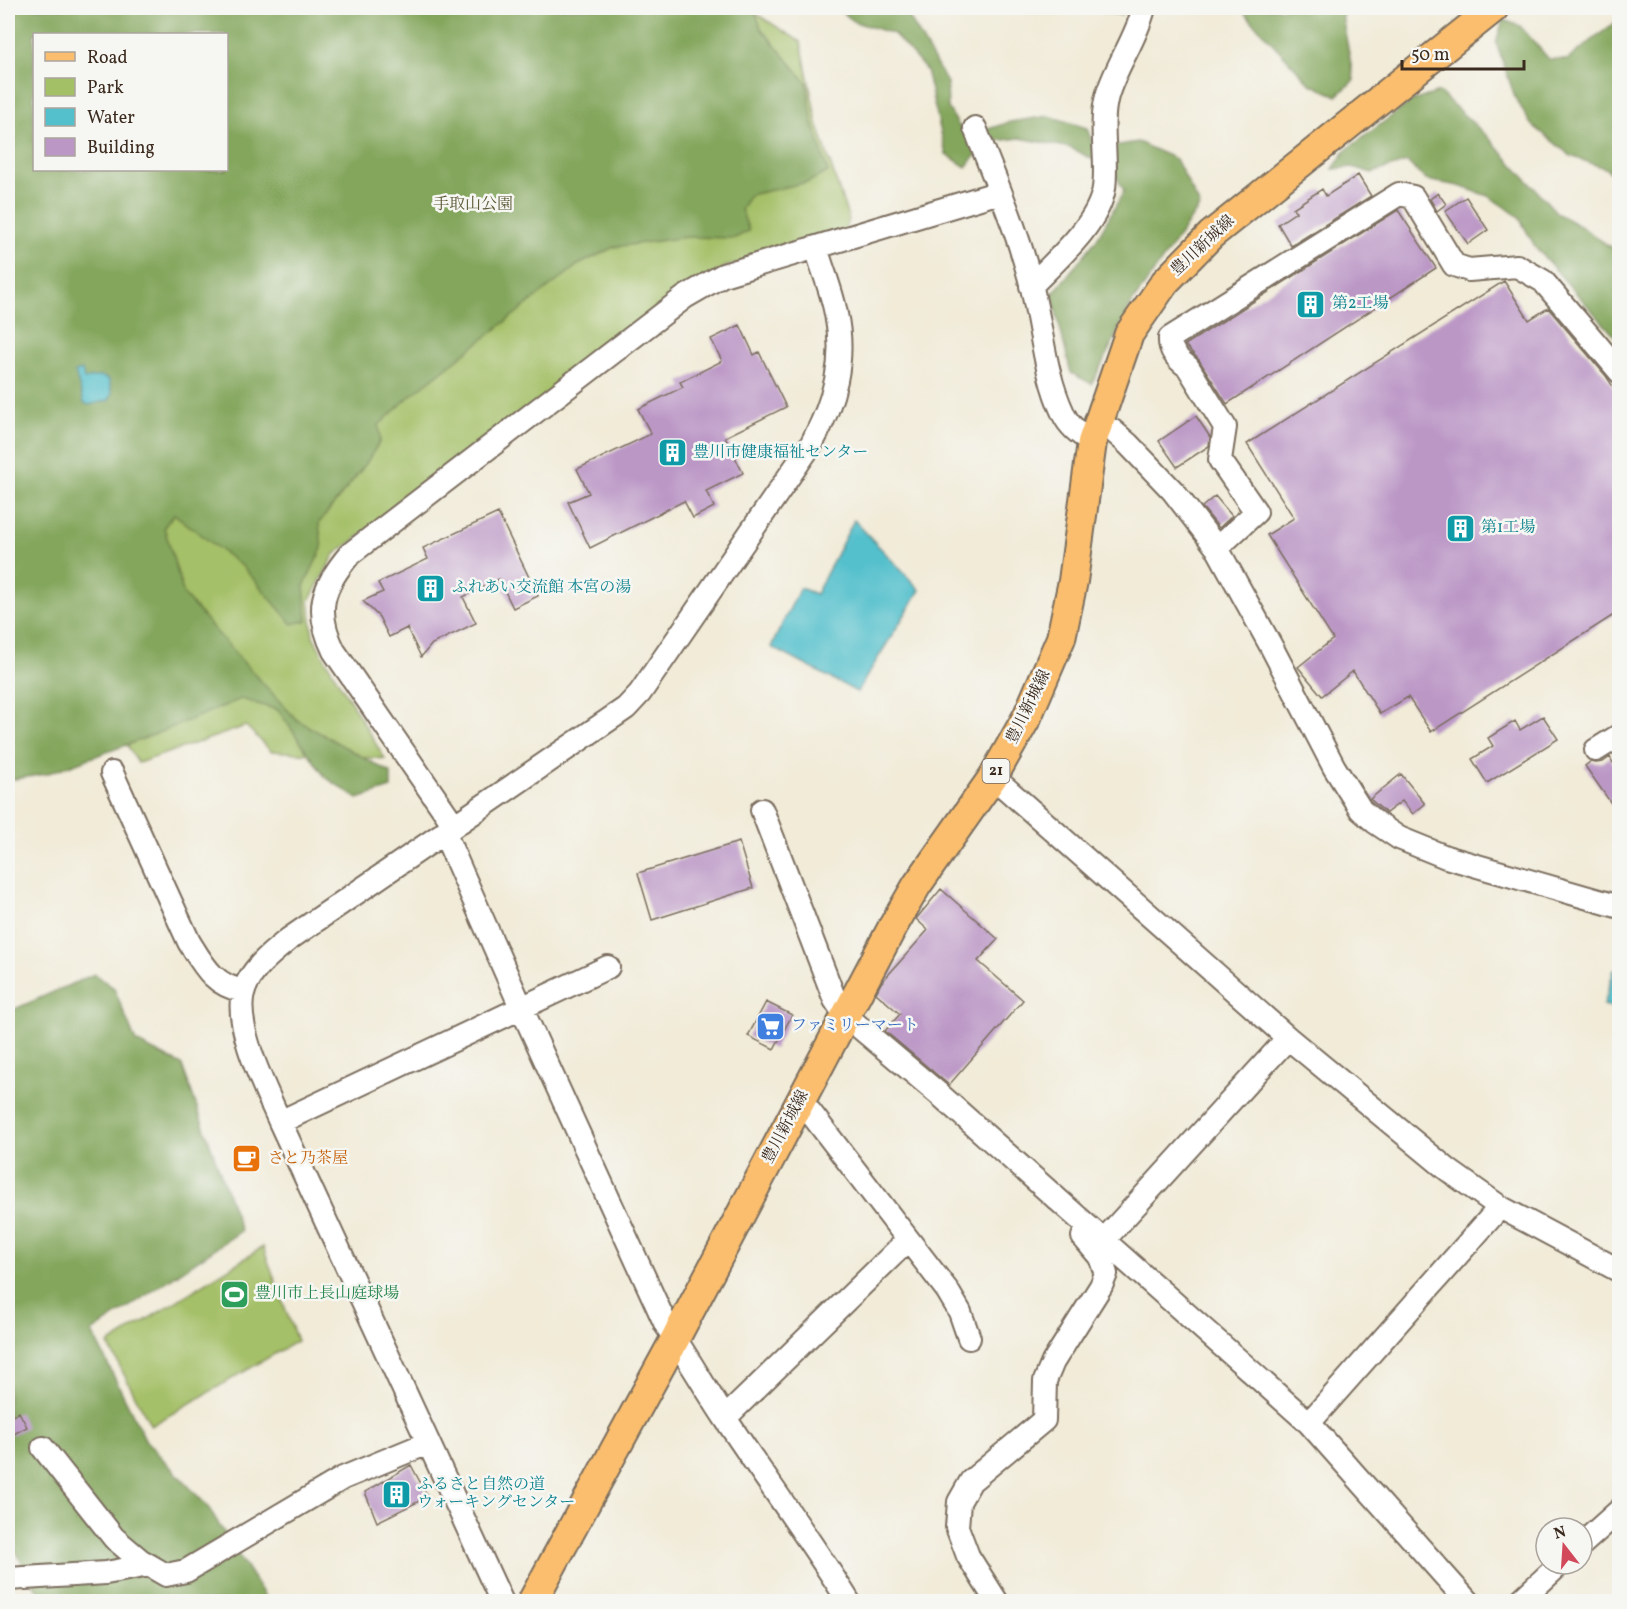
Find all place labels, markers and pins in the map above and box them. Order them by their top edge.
building icon: 第2工場 [1295,288,1327,320]
place label: 第2工場 [1332,293,1389,315]
building icon: 豊川市健康福祉センター [656,437,688,469]
place label: 豊川市健康福祉センター [693,442,868,464]
building icon: 第1工場 [1444,512,1476,544]
place label: 第1工場 [1481,517,1535,539]
building icon: ふれあい交流館 本宮の湯 [415,572,447,604]
place label: ふれあい交流館 本宮の湯 [452,577,631,599]
supermarket icon: ファミリーマート [754,1010,786,1042]
place label: ファミリーマート [791,1015,919,1037]
cafe icon: さと乃茶屋 [231,1143,263,1175]
place label: さと乃茶屋 [268,1148,348,1170]
sports icon: 豊川市上長山庭球場 [218,1278,250,1310]
place label: 豊川市上長山庭球場 [255,1283,399,1305]
place label: ふるさと自然の道 ウォーキングセンター [417,1474,575,1514]
building icon: ふるさと自然の道 ウォーキングセンター [380,1478,412,1510]

